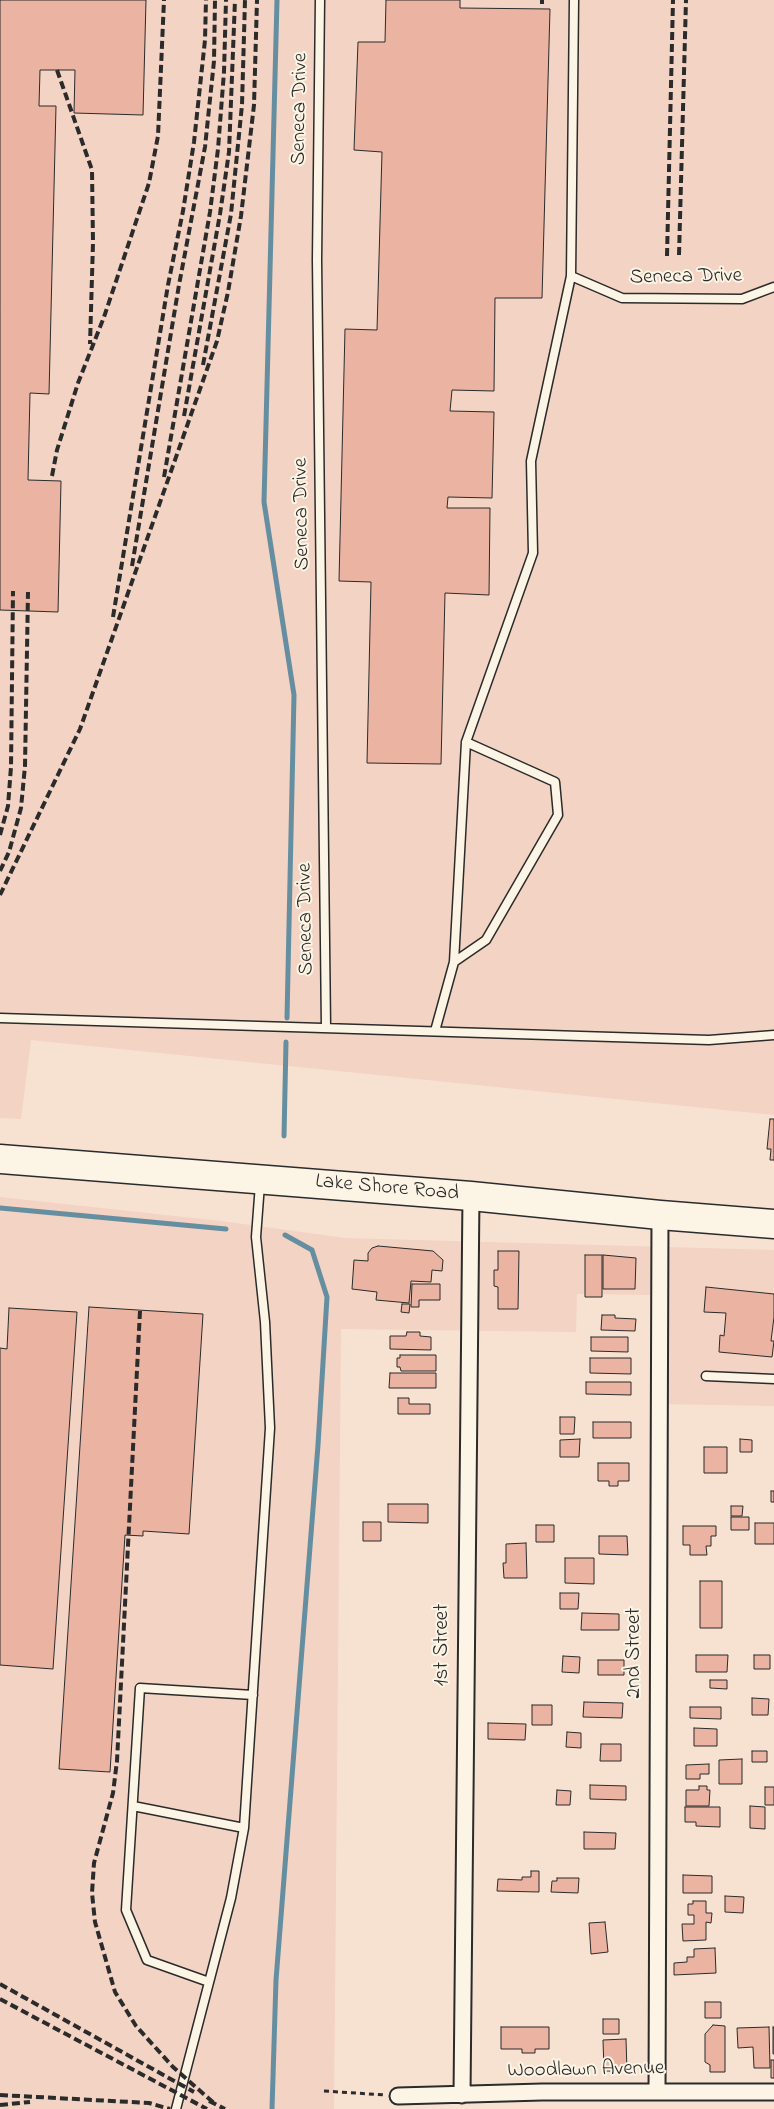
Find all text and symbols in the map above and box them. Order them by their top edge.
street label: Seneca Drive [287,53,315,165]
street label: Seneca Drive [630,264,742,292]
street label: Seneca Drive [289,458,317,570]
street label: Seneca Drive [293,863,321,975]
street label: Lake Shore Road [314,1170,460,1208]
street label: 1st Street [431,1604,457,1686]
street label: 2nd Street [623,1608,649,1698]
street label: Woodlawn Avenue [507,2057,665,2085]

